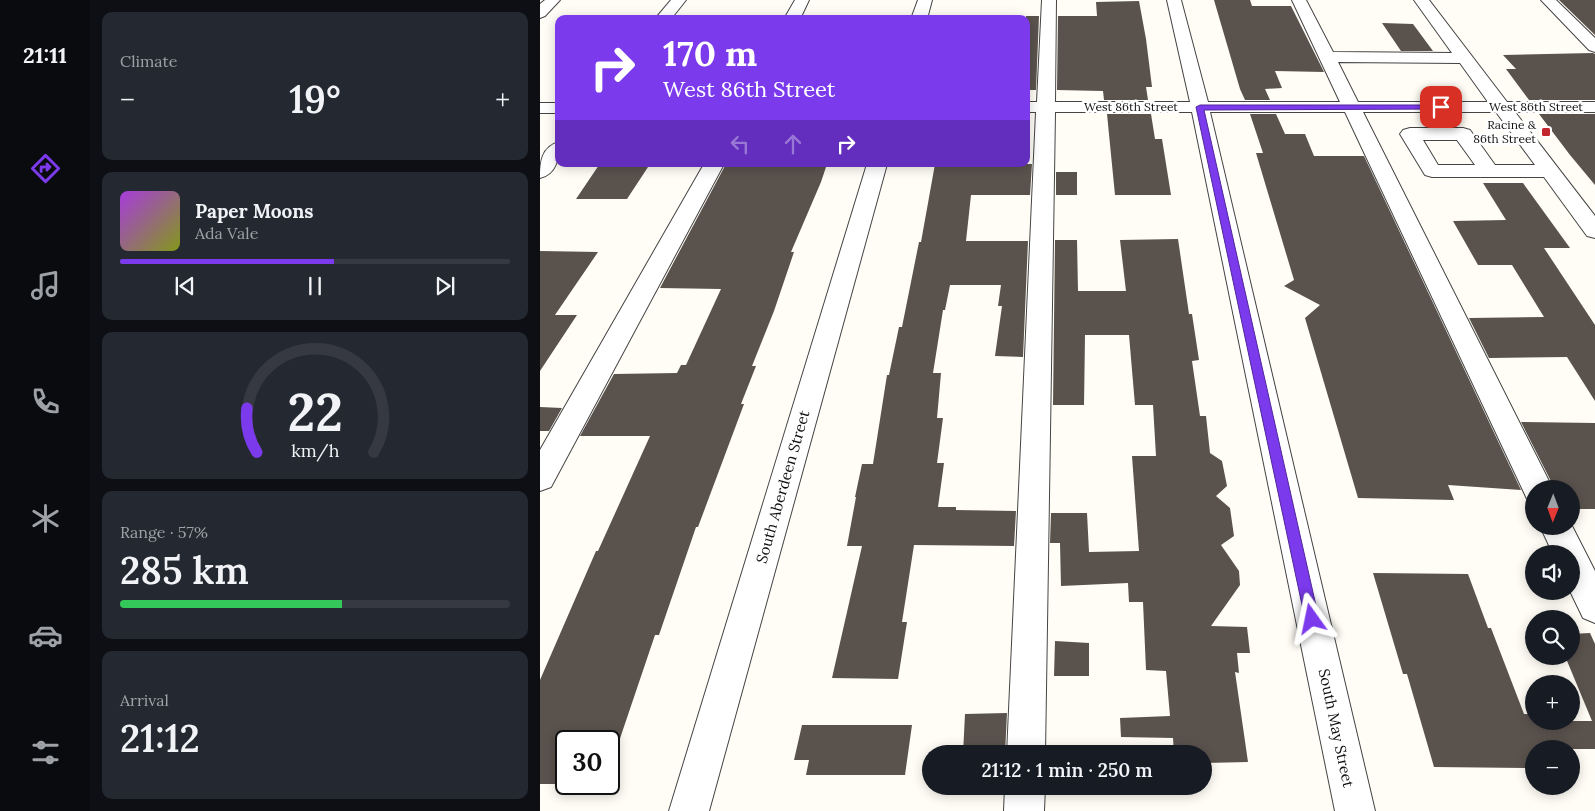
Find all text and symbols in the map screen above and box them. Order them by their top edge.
text: 170 m [663,31,757,76]
icon: right [580,35,645,100]
text: 21:11 [23,41,67,69]
text: Climate [120,51,177,71]
text: 19° [289,75,341,123]
text: West 86th Street [663,75,835,103]
text: − [120,82,135,118]
text: + [495,82,510,118]
pin [1420,86,1462,128]
icon: arrive [1427,93,1455,121]
street label: West 86th Street [1084,99,1178,114]
street label: West 86th Street [1489,99,1583,114]
place label: Racine & 86th Street [1473,117,1537,146]
marker: Racine & 86th Street [1540,126,1552,138]
icon: left [726,130,754,158]
icon: ahead [779,130,807,158]
icon: right [832,130,860,158]
icon: directions [28,151,63,186]
text: Paper Moons [195,199,314,223]
text: Ada Vale [195,223,258,243]
icon: music [28,268,63,303]
icon: previous [171,272,199,300]
icon: pause [301,272,329,300]
icon: next [431,272,459,300]
text: 22 [287,379,343,445]
icon: phone [28,384,63,419]
street label: South Aberdeen Street [752,408,814,566]
text: km/h [291,439,339,462]
north arrow [1525,480,1580,535]
map controls [1525,480,1580,795]
icon: climate [28,501,63,536]
text: Range · 57% [120,522,208,542]
button: sound [1525,545,1580,600]
text: 285 km [120,546,249,594]
position arrow [1285,592,1337,644]
button: search [1525,610,1580,665]
icon: car [28,618,63,653]
street label: South May Street [1315,667,1358,789]
button: + [1525,675,1580,730]
text: Arrival [120,690,169,710]
text: 21:12 [120,714,200,762]
speed limit sign: 30 [555,730,620,795]
icon: filters [28,735,63,770]
button: − [1525,740,1580,795]
text: 21:12 · 1 min · 250 m [981,758,1153,782]

